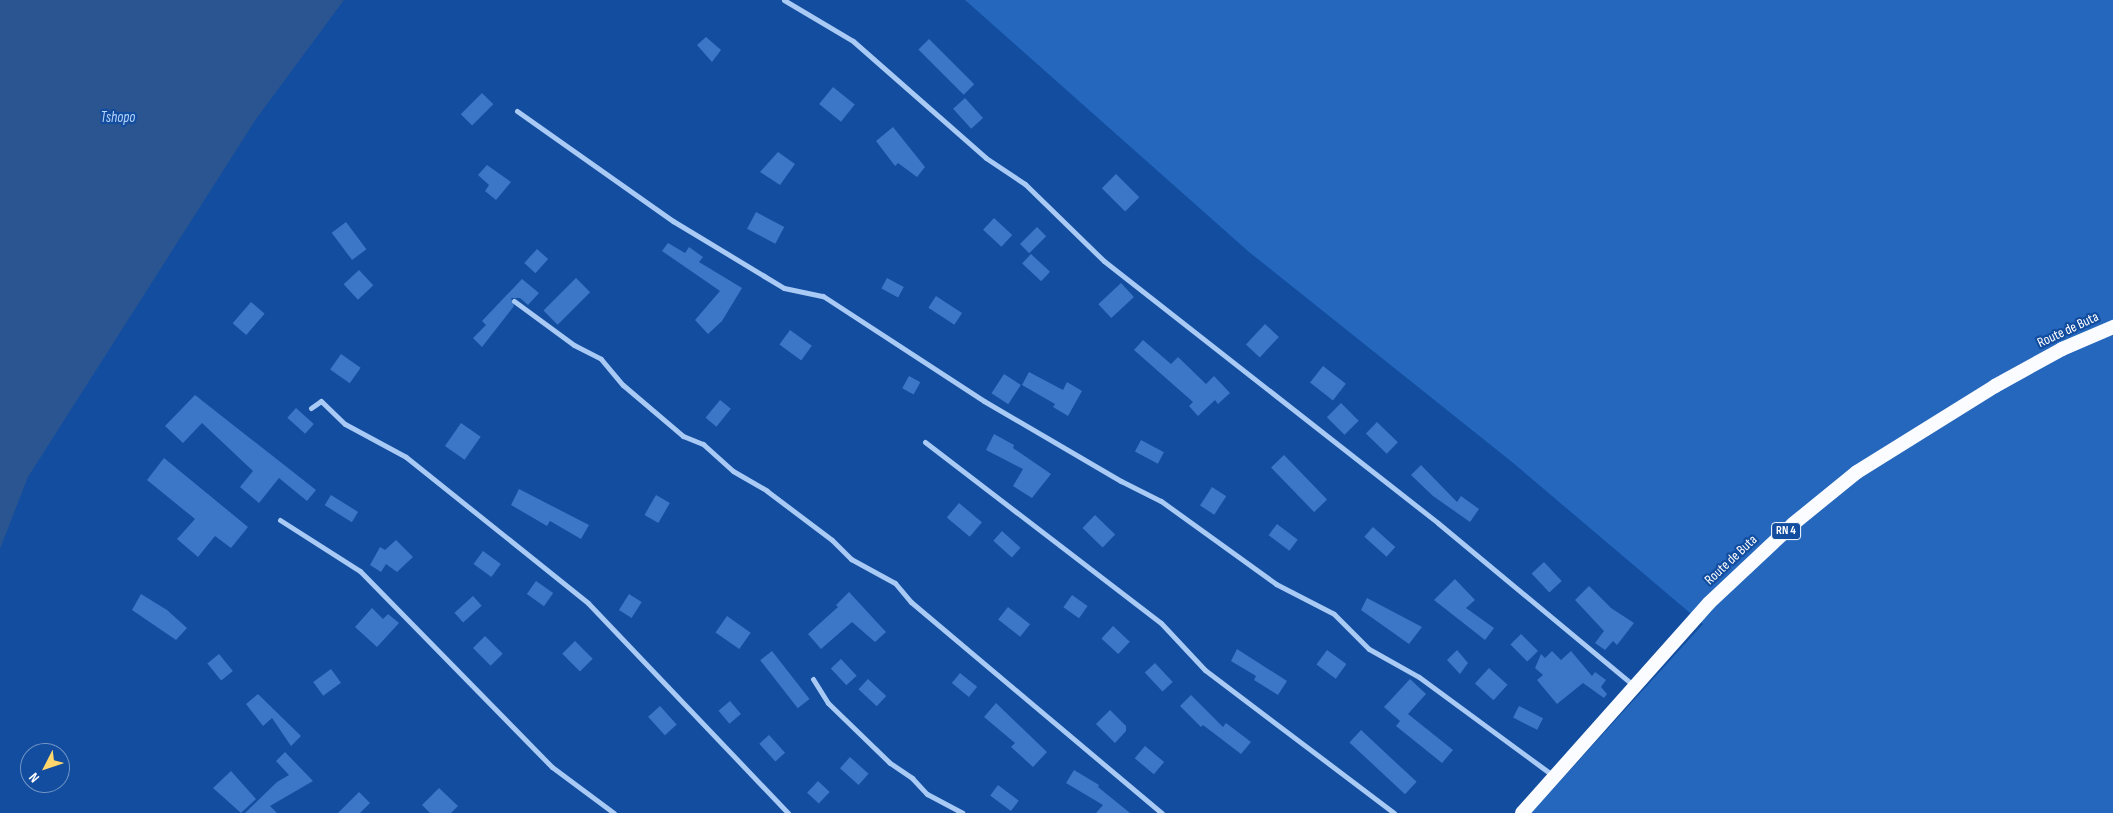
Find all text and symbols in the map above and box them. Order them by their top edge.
water label: Tshopo [101,109,135,127]
street label: Route de Buta [2035,309,2101,351]
road number: RN 4 [1771,522,1801,540]
street label: Route de Buta [1701,532,1761,588]
north arrow [20,743,70,793]
text: N [25,769,43,786]

